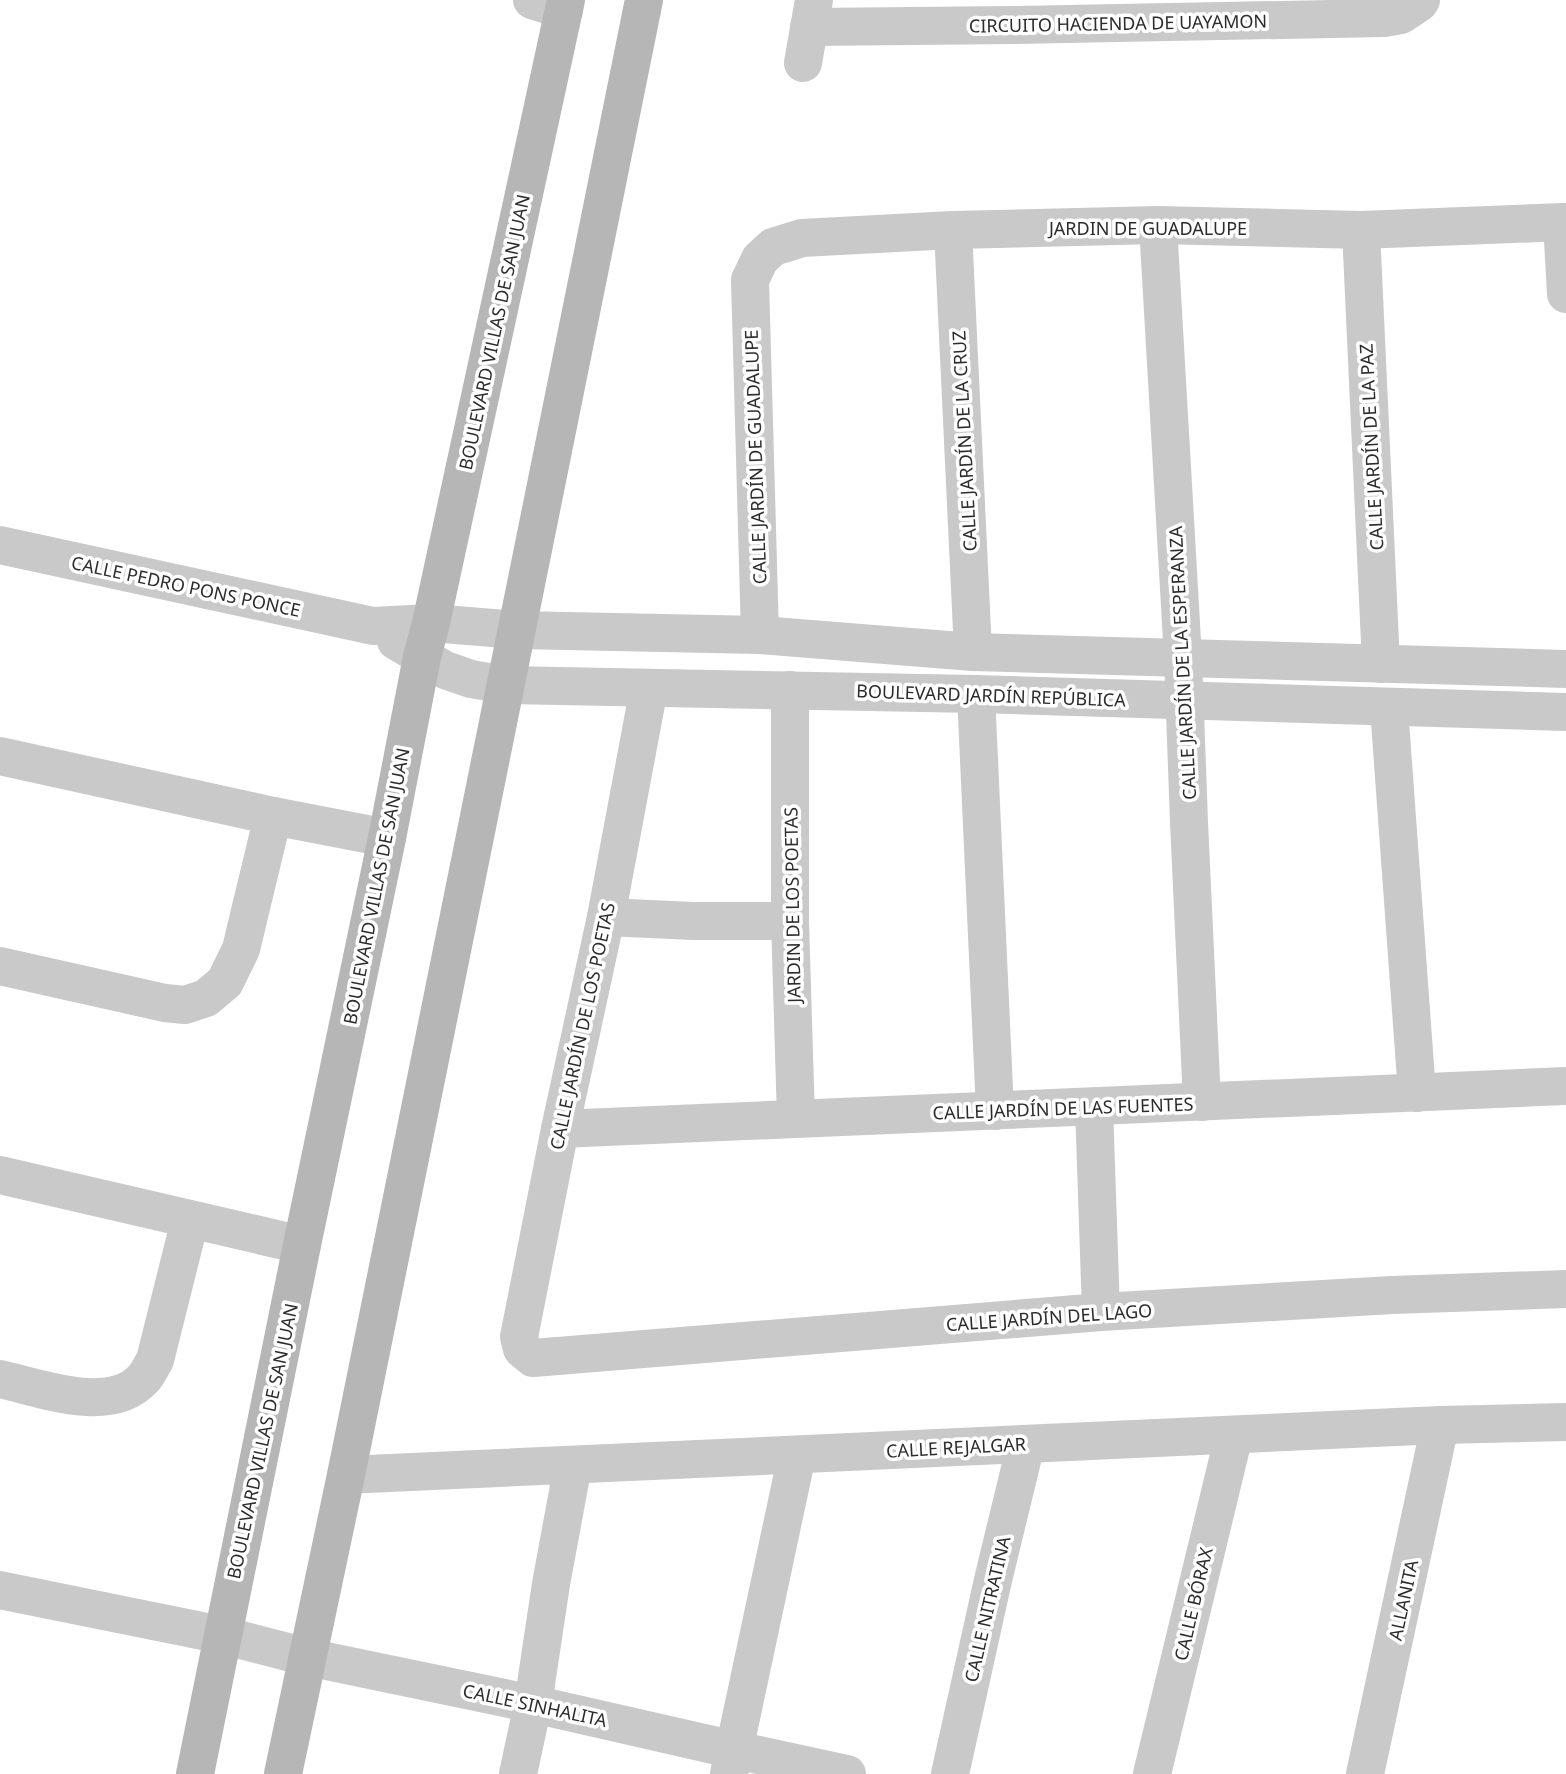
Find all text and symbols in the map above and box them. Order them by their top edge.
street label: CIRCUITO HACIENDA DE UAYAMON [969,8,1267,38]
street label: BOULEVARD VILLAS DE SAN JUAN [453,192,535,472]
street label: JARDIN DE GUADALUPE [1047,216,1247,240]
street label: CALLE JARDÍN DE GUADALUPE [739,329,771,585]
street label: CALLE JARDÍN DE LA CRUZ [946,330,982,552]
street label: CALLE JARDÍN DE LA PAZ [1354,343,1388,551]
street label: CALLE JARDÍN DE LA ESPERANZA [1163,525,1201,800]
street label: CALLE PEDRO PONS PONCE [69,550,303,622]
street label: BOULEVARD JARDÍN REPÚBLICA [856,678,1127,712]
street label: BOULEVARD VILLAS DE SAN JUAN [337,746,415,1026]
street label: JARDIN DE LOS POETAS [778,807,806,1005]
street label: CALLE JARDÍN DE LOS POETAS [544,900,620,1152]
street label: CALLE JARDÍN DE LAS FUENTES [932,1091,1194,1125]
street label: CALLE JARDÍN DEL LAGO [945,1298,1153,1336]
street label: BOULEVARD VILLAS DE SAN JUAN [221,1301,303,1581]
street label: CALLE REJALGAR [885,1431,1027,1463]
street label: CALLE NITRATINA [959,1533,1016,1684]
street label: CALLE BÓRAX [1168,1545,1218,1663]
street label: ALLANITA [1383,1557,1423,1643]
street label: CALLE SINHALITA [461,1678,610,1732]

